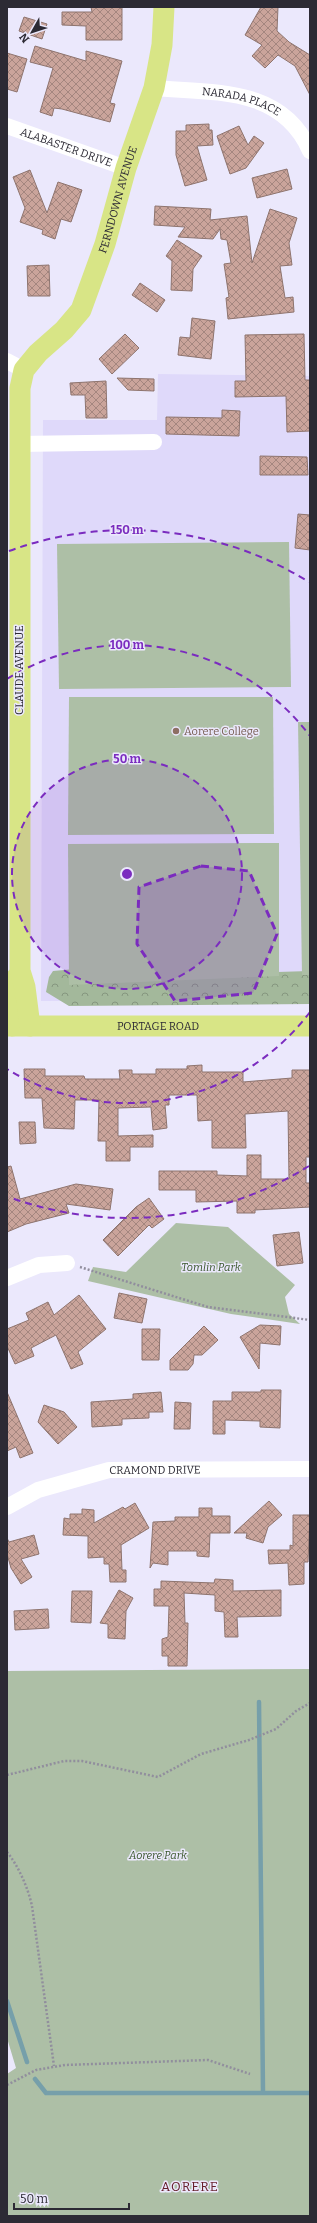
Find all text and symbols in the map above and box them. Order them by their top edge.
north arrow [12,12,52,52]
text: N [17,30,32,45]
street label: NARADA PLACE [202,85,283,118]
street label: ALABASTER DRIVE [19,125,114,169]
street label: FERNDOWN AVENUE [96,144,140,255]
text: 150 m [111,523,144,537]
street label: CLAUDE AVENUE [13,625,26,715]
text: 100 m [110,638,145,652]
place label: Aorere College [184,725,259,738]
marker: Aorere College [171,726,181,736]
text: 50 m [113,752,141,766]
centre of rings [120,867,134,881]
street label: PORTAGE ROAD [117,1020,199,1033]
park label: Tomlin Park [181,1261,242,1274]
street label: CRAMOND DRIVE [109,1463,201,1476]
park label: Aorere Park [128,1849,188,1862]
district label: AORERE [161,2179,219,2194]
scale bar [14,2185,129,2211]
text: 50 m [20,2192,49,2206]

